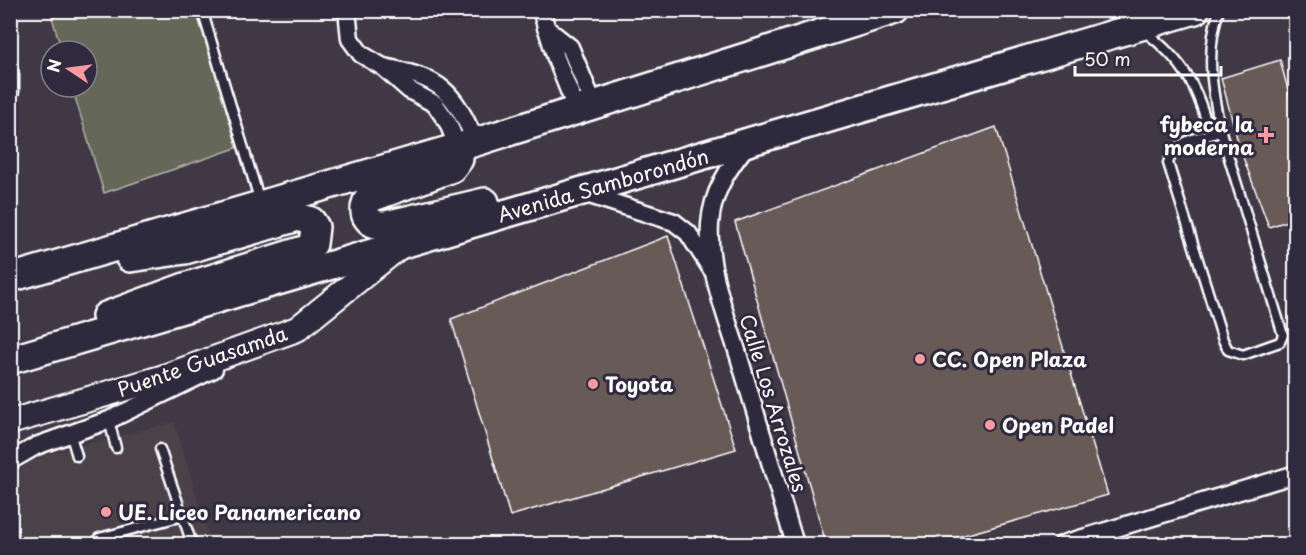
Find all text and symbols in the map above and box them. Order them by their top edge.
north arrow [39,39,99,99]
scale bar [1075,39,1220,77]
text: 50 m [1084,45,1131,72]
text: N [40,57,67,74]
place label: fybeca la moderna [1159,109,1254,162]
marker: fybeca la moderna [1259,128,1273,142]
street label: Avenida Samborondón [494,141,712,229]
street label: Calle Los Arrozales [733,310,815,496]
street label: Puente Guasamda [113,318,292,404]
place label: CC. Open Plaza [932,344,1087,374]
marker: CC. Open Plaza [913,352,927,366]
place label: Toyota [605,369,674,399]
marker: Toyota [586,377,600,391]
place label: Open Padel [1002,410,1114,440]
marker: Open Padel [983,418,997,432]
place label: UE. Liceo Panamericano [118,497,361,527]
marker: UE. Liceo Panamericano [99,505,113,519]

